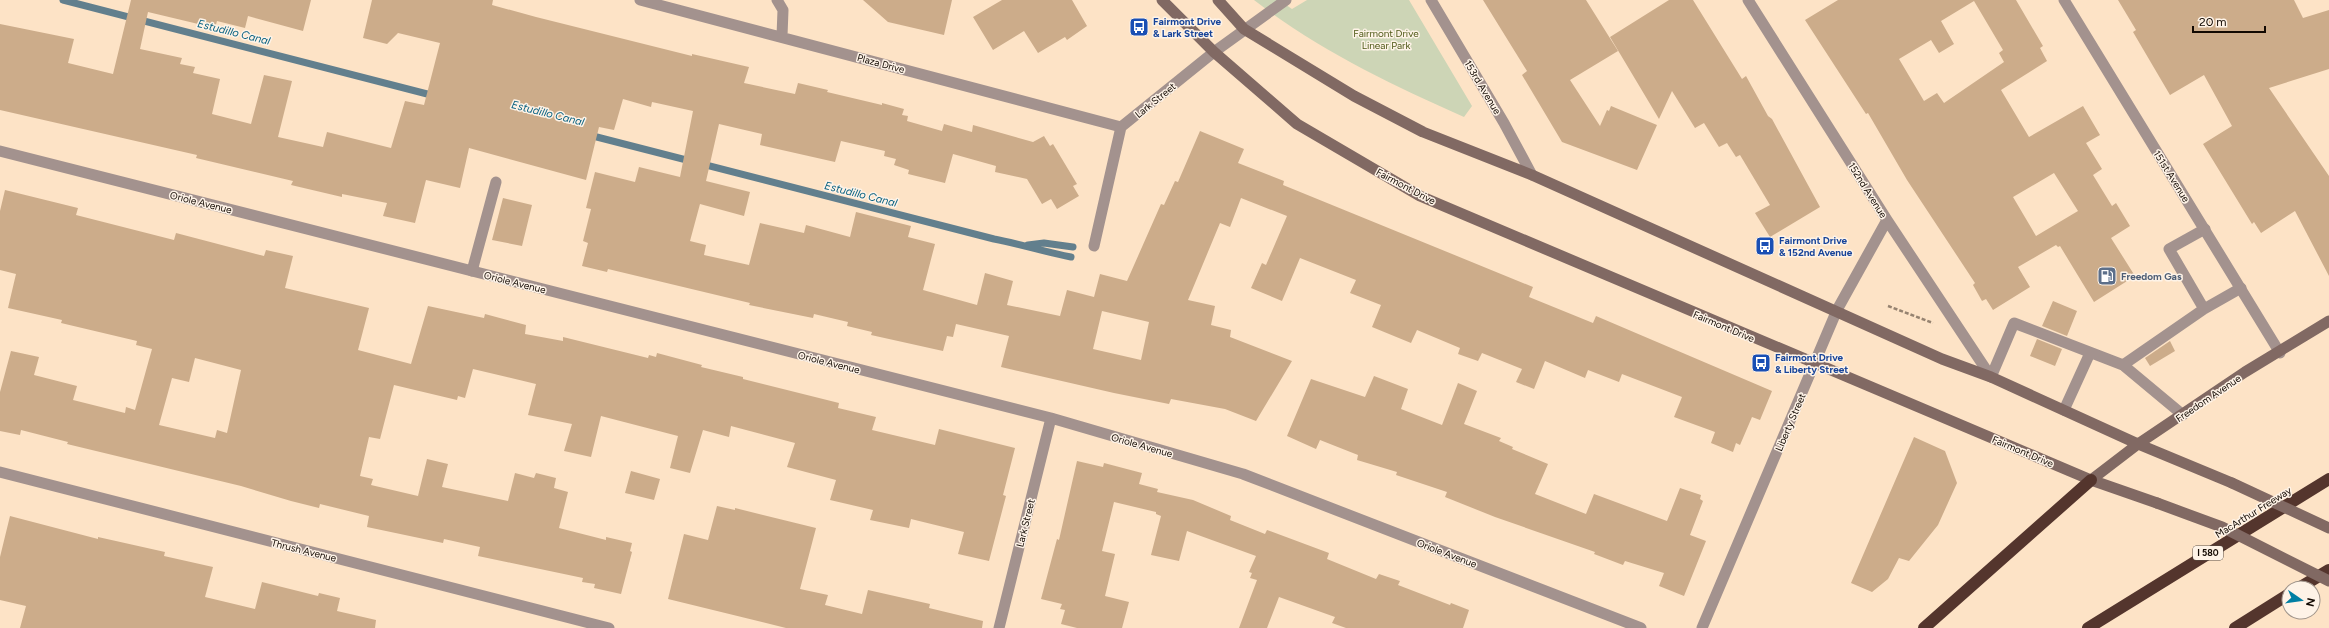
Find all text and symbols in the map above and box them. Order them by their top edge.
scale bar [2193,8,2265,34]
place label: Fairmont Drive & Lark Street [1153,15,1222,40]
text: 20 m [2199,15,2227,29]
bus stop icon: Fairmont Drive & Lark Street [1128,16,1150,38]
water label: Estudillo Canal [196,17,272,48]
park label: Fairmont Drive Linear Park [1353,27,1419,52]
street label: Plaza Drive [856,51,907,76]
street label: 153rd Avenue [1461,58,1504,117]
street label: Lark Street [1132,80,1179,121]
water label: Estudillo Canal [510,98,586,129]
street label: 151st Avenue [2150,148,2193,205]
street label: 152nd Avenue [1845,160,1890,221]
street label: Fairmont Drive [1374,165,1438,208]
water label: Estudillo Canal [823,179,899,210]
street label: Oriole Avenue [169,189,234,217]
place label: Fairmont Drive & 152nd Avenue [1779,234,1853,259]
bus stop icon: Fairmont Drive & 152nd Avenue [1754,235,1776,257]
fuel station icon: Freedom Gas [2096,265,2118,287]
street label: Oriole Avenue [483,269,548,297]
place label: Freedom Gas [2121,270,2182,283]
street label: Fairmont Drive [1691,308,1757,345]
street label: Oriole Avenue [797,349,862,377]
place label: Fairmont Drive & Liberty Street [1775,351,1848,376]
bus stop icon: Fairmont Drive & Liberty Street [1750,352,1772,374]
street label: Freedom Avenue [2173,371,2244,425]
street label: Liberty Street [1772,391,1809,453]
street label: Oriole Avenue [1110,431,1175,461]
street label: Fairmont Drive [1990,433,2056,470]
street label: MacArthur Freeway [2213,483,2294,541]
street label: Lark Street [1013,498,1038,548]
street label: Thrush Avenue [270,536,338,565]
street label: Oriole Avenue [1415,536,1479,571]
road number: I 580 [2193,546,2223,560]
north arrow [2281,580,2321,620]
text: N [2303,597,2318,608]

